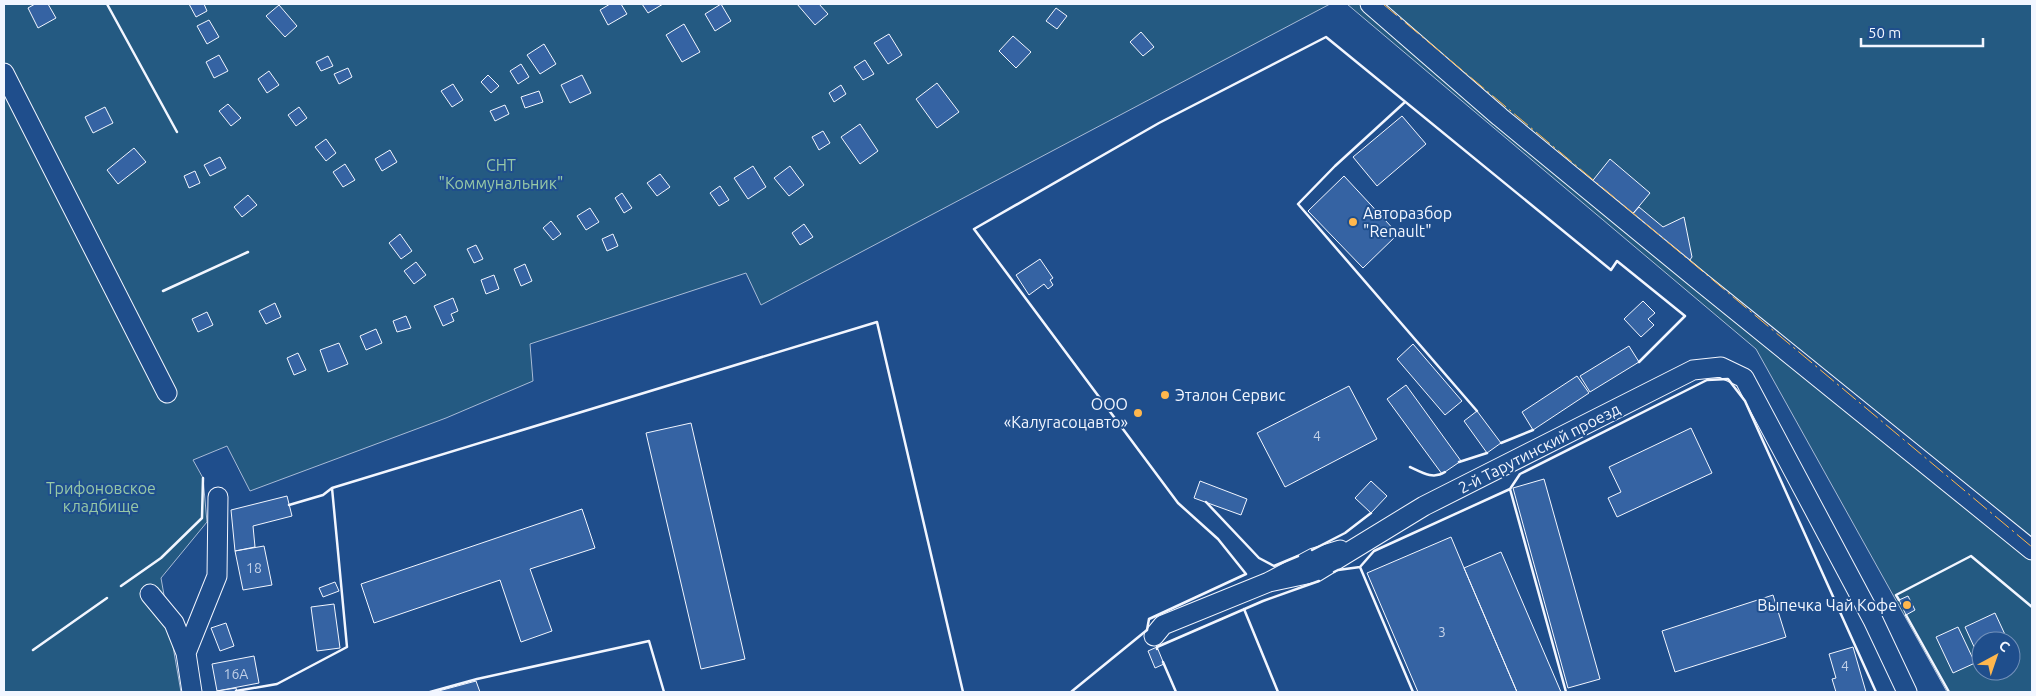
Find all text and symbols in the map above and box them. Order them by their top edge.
scale bar [1861,15,1984,47]
text: 50 m [1868,24,1901,41]
park label: СНТ "Коммунальник" [439,156,563,192]
place label: Авторазбор "Renault" [1363,204,1452,240]
marker: Авторазбор "Renault" [1347,216,1359,228]
place label: Эталон Сервис [1175,386,1286,404]
marker: Эталон Сервис [1159,389,1171,401]
place label: ООО «Калугасоцавто» [1004,395,1128,431]
street label: 2-й Тарутинский проезд [1455,399,1623,497]
marker: ООО «Калугасоцавто» [1132,407,1144,419]
house number: 4 [1313,428,1321,444]
park label: Трифоновское кладбище [46,479,156,515]
house number: 18 [246,560,262,576]
place label: Выпечка Чай Кофе [1757,596,1897,614]
marker: Выпечка Чай Кофе [1901,599,1913,611]
house number: 3 [1438,624,1446,640]
north arrow [1971,631,2021,681]
text: С [1996,637,2013,655]
house number: 4 [1841,658,1849,674]
house number: 16А [224,666,248,682]

